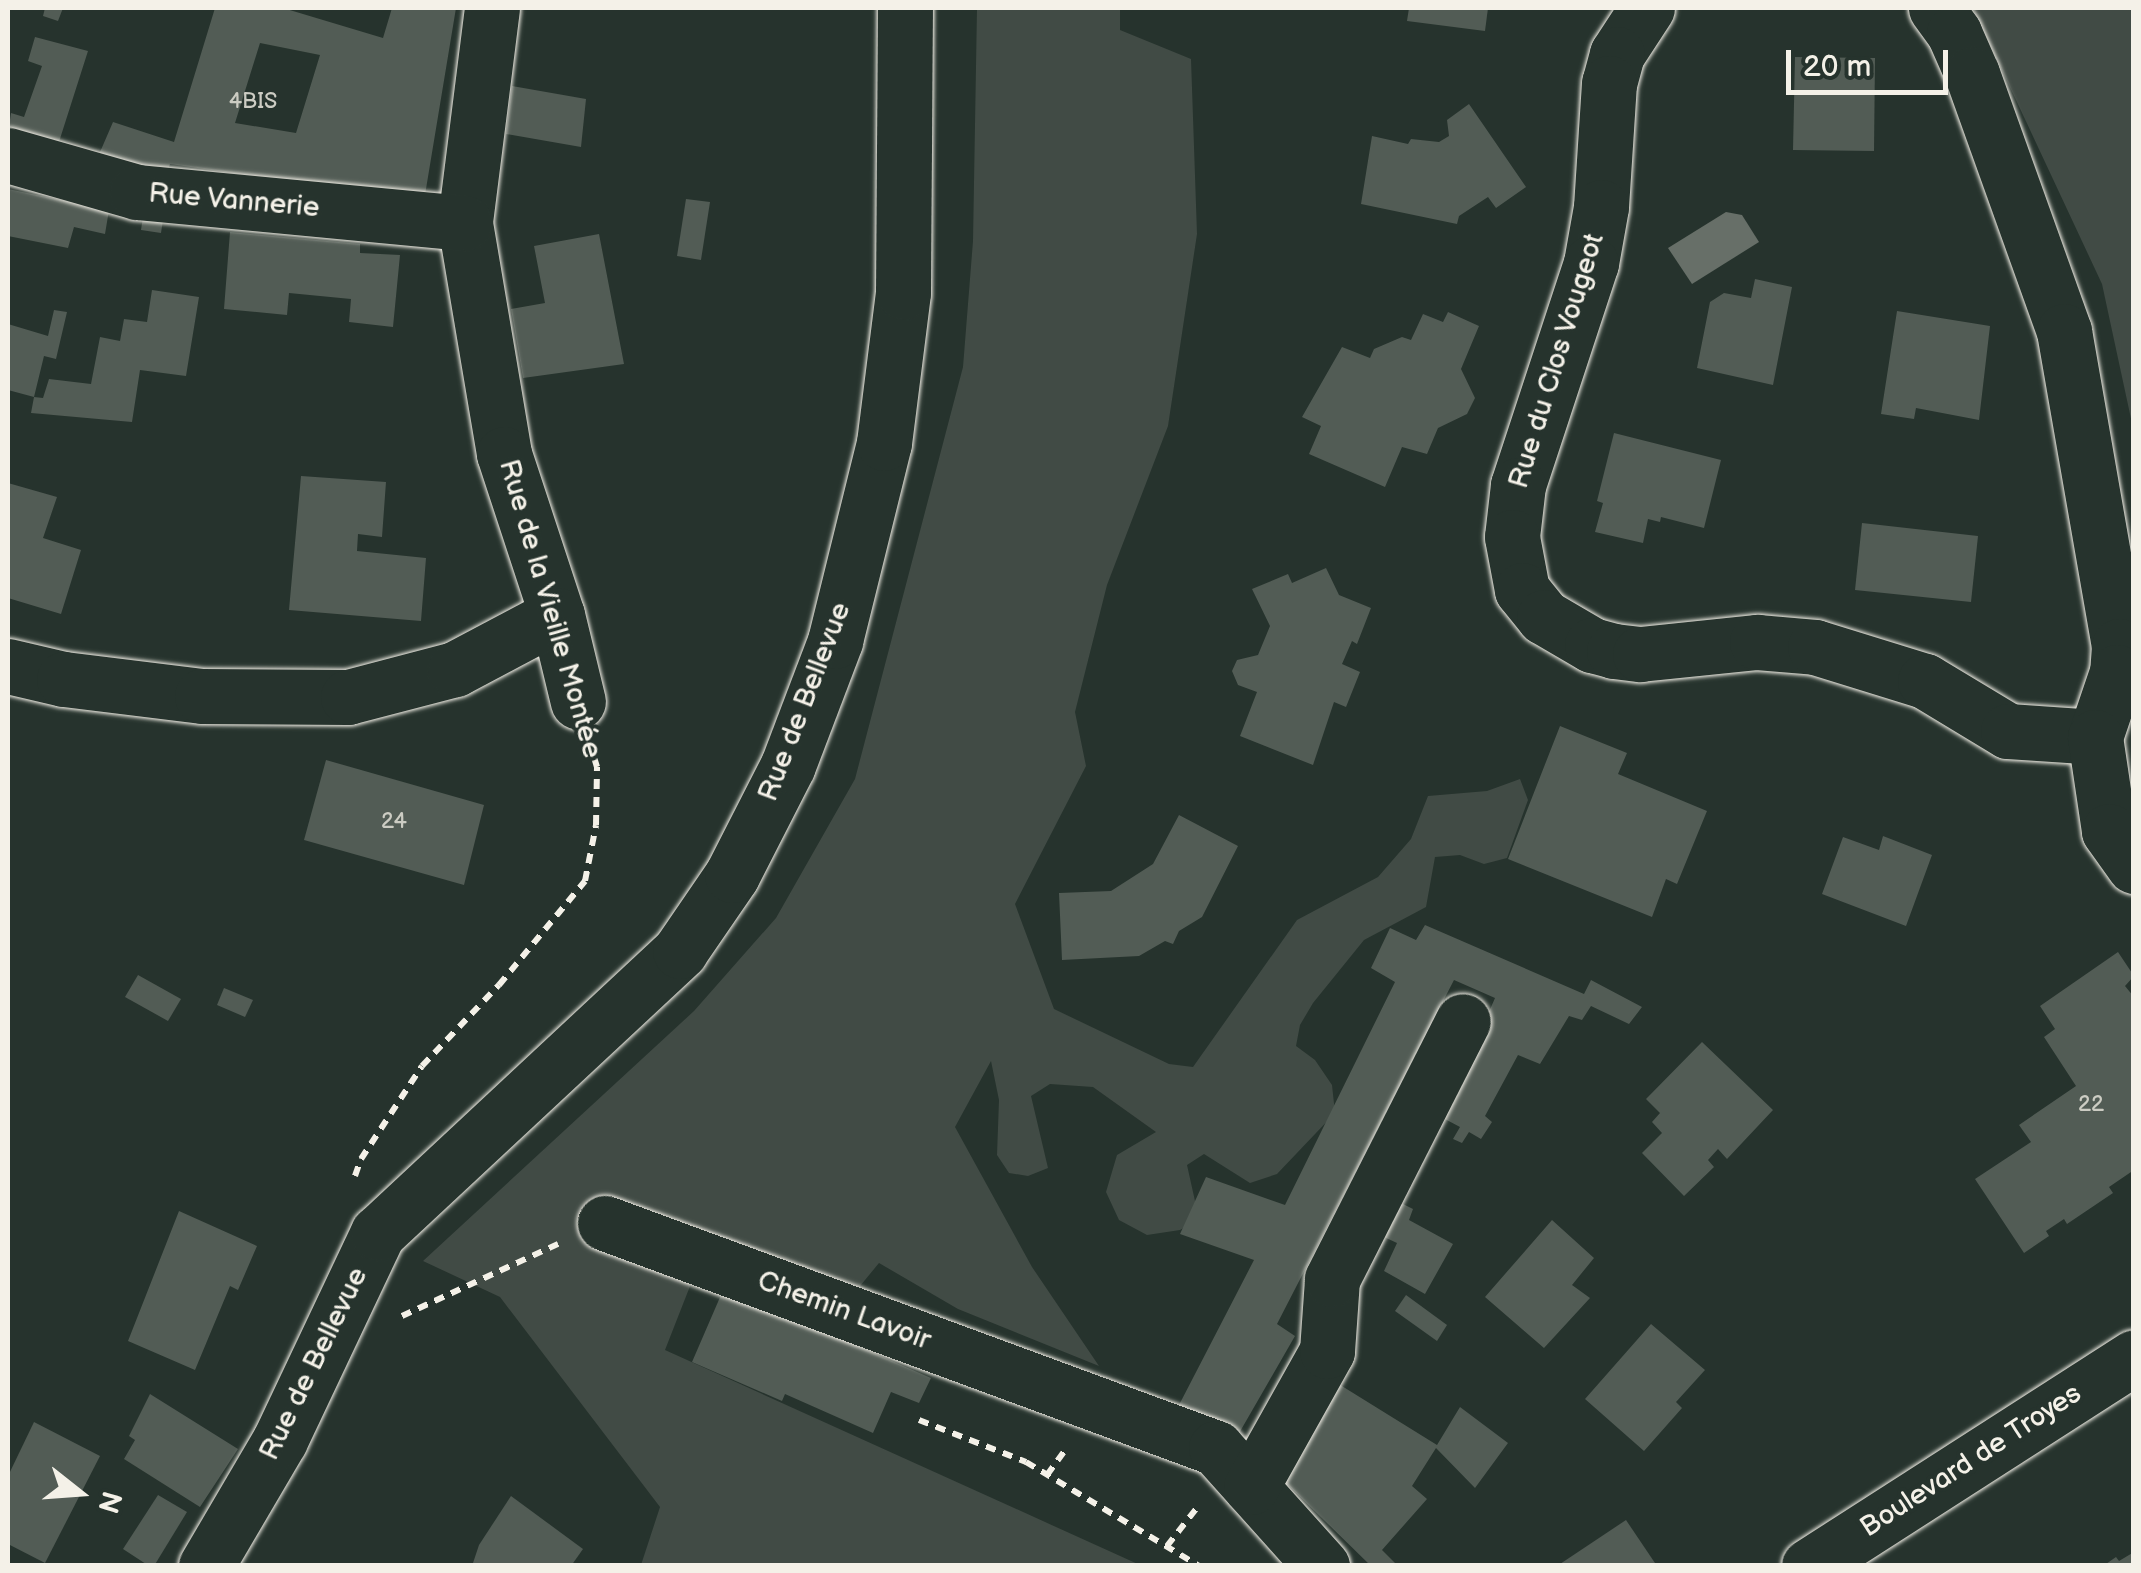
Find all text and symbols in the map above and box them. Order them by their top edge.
scale bar [1791,30,1954,92]
text: 20 m [1803,49,1871,85]
house number: 4BIS [229,89,277,115]
street label: Rue Vannerie [147,177,321,225]
street label: Rue du Clos Vougeot [1502,229,1612,493]
street label: Rue de la Vieille Montée [491,455,609,763]
street label: Rue de Bellevue [752,598,858,806]
house number: 24 [381,809,407,835]
house number: 22 [2078,1092,2104,1118]
street label: Rue de Bellevue [253,1262,375,1466]
street label: Chemin Lavoir [753,1264,935,1358]
street label: Boulevard de Troyes [1854,1377,2088,1545]
north arrow [30,1443,130,1543]
text: N [90,1487,128,1517]

